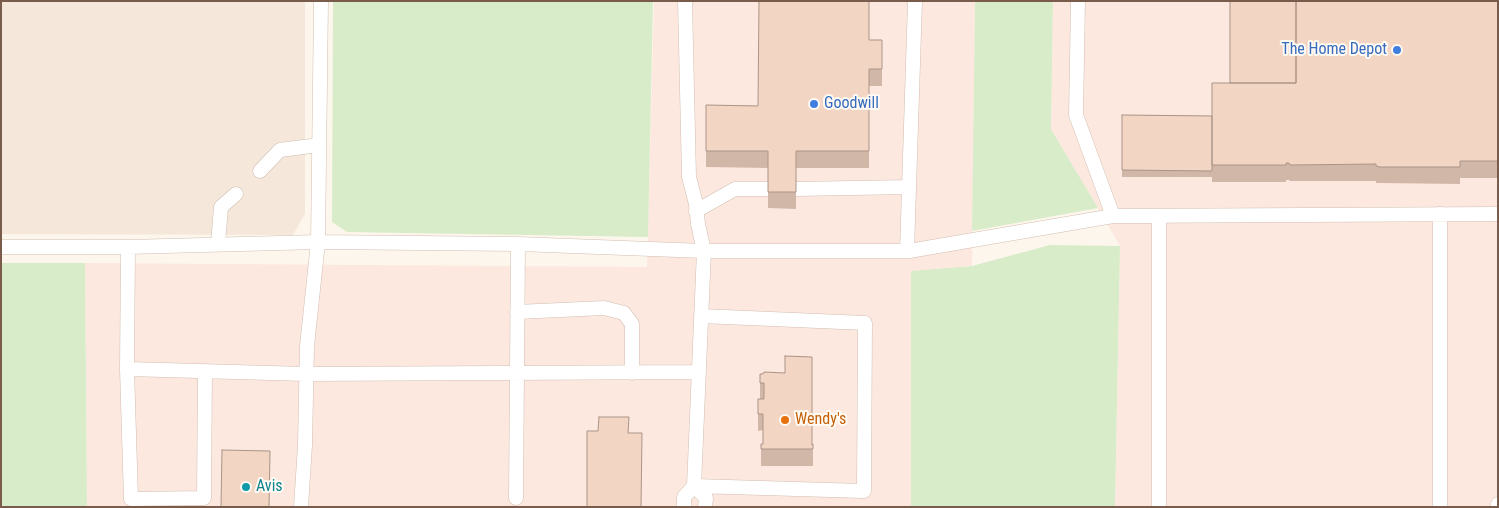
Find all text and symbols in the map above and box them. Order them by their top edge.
place label: The Home Depot [1281,40,1387,60]
marker: The Home Depot [1391,44,1403,56]
place label: Goodwill [824,94,879,114]
marker: Goodwill [808,98,820,110]
place label: Wendy's [795,410,846,430]
marker: Wendy's [779,414,791,426]
place label: Avis [256,477,283,497]
marker: Avis [240,481,252,493]

